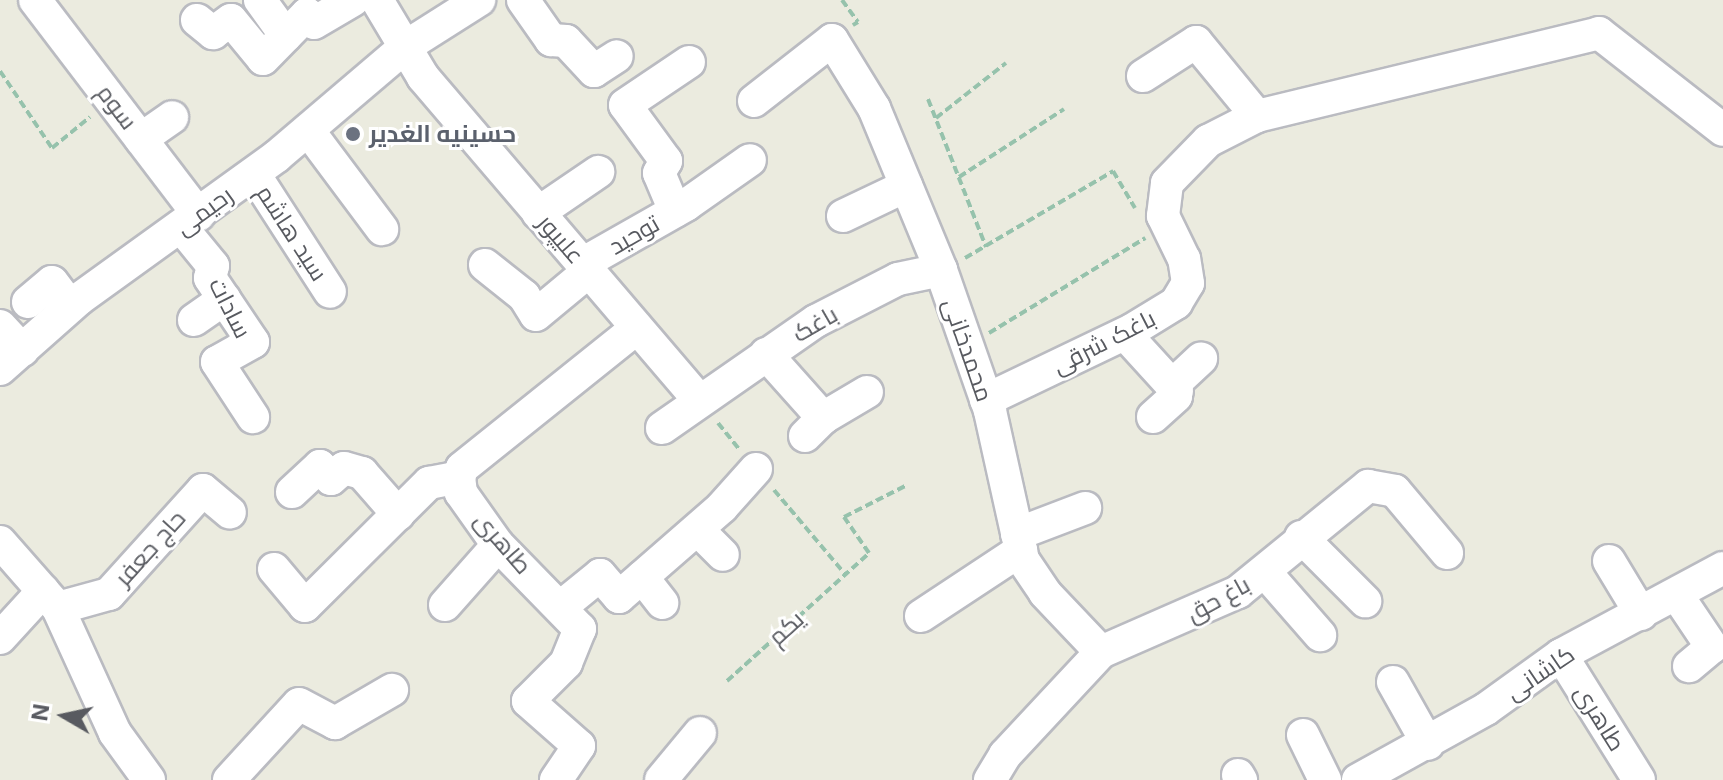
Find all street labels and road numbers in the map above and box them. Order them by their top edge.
street label: سوم [91,79,143,135]
street label: سید هاشم [250,180,334,286]
street label: رحیمی [170,181,238,241]
street label: علیپور [532,208,590,270]
street label: توحید [604,209,664,261]
street label: سادات [203,273,257,343]
street label: محمدخانی [937,295,999,405]
street label: باغک [787,300,843,348]
street label: باغک شرقی [1048,304,1160,380]
street label: حاج جعفر [108,504,192,592]
street label: طاهری [468,506,538,580]
street label: باغ حق [1181,570,1255,628]
street label: یکم [762,605,810,651]
street label: کاشانی [1500,640,1580,706]
street label: طاهری [1569,680,1631,756]

